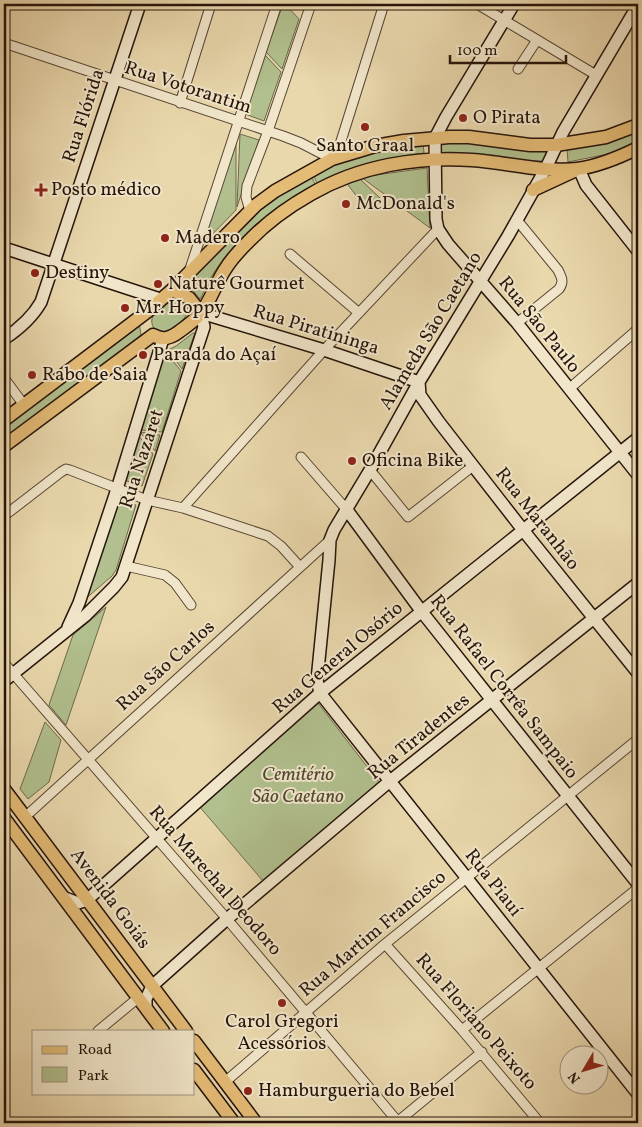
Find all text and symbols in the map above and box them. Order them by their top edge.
scale bar [450,32,566,64]
text: 100 m [457,41,497,62]
street label: Rua Votorantim [121,55,255,121]
street label: Rua Flórida [57,66,111,166]
place label: O Pirata [473,105,541,131]
marker: O Pirata [457,112,469,124]
marker: Santo Graal [359,121,371,133]
place label: Santo Graal [316,133,414,159]
place label: Posto médico [51,177,161,203]
marker: Posto médico [35,184,47,196]
place label: McDonald's [356,191,455,217]
marker: McDonald's [340,198,352,210]
place label: Madero [175,225,240,251]
marker: Madero [159,232,171,244]
street label: Alameda São Caetano [373,247,489,415]
place label: Destiny [45,260,109,286]
marker: Destiny [29,267,41,279]
place label: Naturê Gourmet [168,271,305,297]
street label: Rua São Paulo [492,271,586,379]
marker: Naturê Gourmet [152,278,164,290]
place label: Mr. Hoppy [135,295,224,321]
street label: Rua Piratininga [250,298,382,362]
marker: Mr. Hoppy [119,302,131,314]
place label: Parada do Açaí [153,342,276,368]
marker: Parada do Açaí [137,349,149,361]
place label: Rabo de Saia [42,362,147,388]
marker: Rabo de Saia [26,369,38,381]
street label: Rua Nazaret [114,406,170,512]
place label: Oficina Bike [362,448,463,474]
marker: Oficina Bike [346,455,358,467]
street label: Rua Maranhão [489,462,585,576]
street label: Rua Rafael Corrêa Sampaio [424,589,584,785]
street label: Rua General Osório [267,596,409,720]
street label: Rua São Carlos [111,615,221,717]
street label: Rua Tiradentes [362,688,476,786]
park label: Cemitério São Caetano [252,762,344,810]
street label: Rua Marechal Deodoro [142,800,288,962]
street label: Avenida Goiás [64,843,156,955]
street label: Rua Piauí [458,844,528,923]
street label: Rua Martim Francisco [294,865,452,1003]
street label: Rua Floriano Peixoto [409,948,543,1096]
marker: Carol Gregori Acessórios [276,997,288,1009]
place label: Carol Gregori Acessórios [225,1009,339,1057]
legend [32,1030,195,1094]
text: Road [78,1040,112,1061]
north arrow [560,1044,610,1094]
text: Park [78,1066,109,1087]
text: N [564,1067,586,1087]
place label: Hamburgueria do Bebel [258,1078,455,1104]
marker: Hamburgueria do Bebel [242,1085,254,1097]

